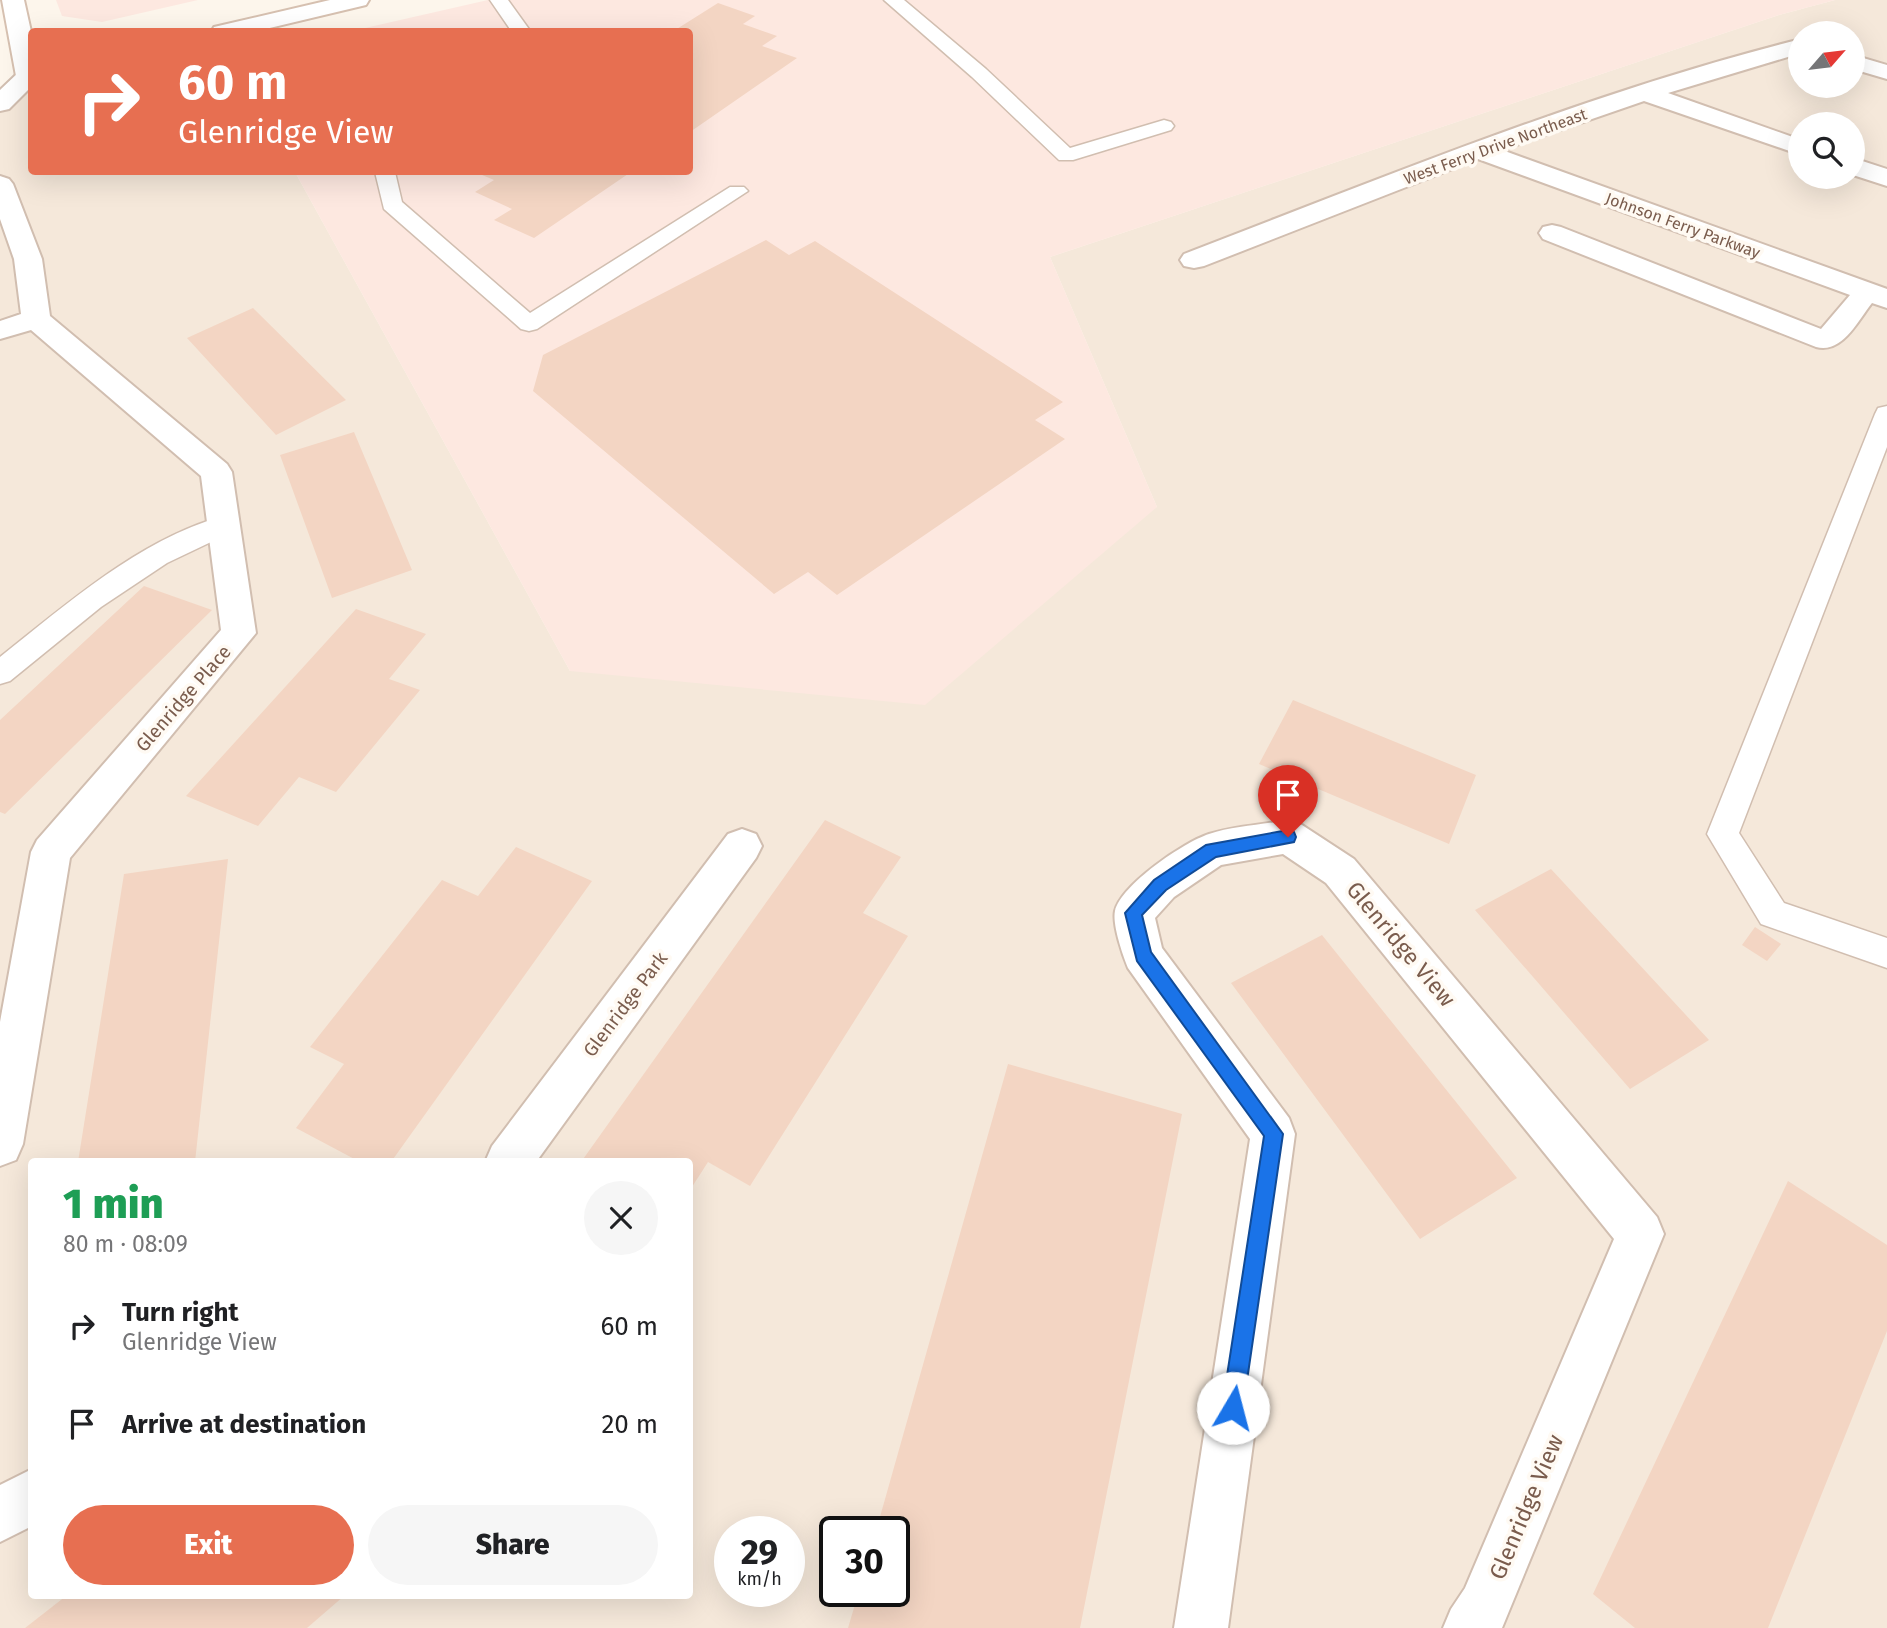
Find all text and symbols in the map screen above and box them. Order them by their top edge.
north arrow [1788,21,1866,98]
map controls [1788,21,1865,189]
text: 60 m [178,53,287,112]
icon: right [63,56,154,147]
street label: West Ferry Drive Northeast [1401,104,1590,188]
button: search [1788,112,1865,189]
text: Glenridge View [178,113,393,151]
street label: Johnson Ferry Parkway [1603,189,1763,262]
street label: Glenridge Place [131,640,236,756]
pin [1258,765,1318,837]
icon: arrive [1269,776,1307,814]
street label: Glenridge View [1341,876,1462,1013]
street label: Glenridge Park [578,947,672,1061]
text: 1 min [63,1179,164,1229]
button: close [584,1181,658,1255]
text: 80 m · 08:09 [63,1230,188,1258]
text: Turn right [122,1297,239,1328]
icon: right [63,1307,101,1345]
text: 60 m [600,1311,658,1342]
text: Glenridge View [122,1328,277,1356]
position arrow [1196,1371,1270,1445]
icon: arrive [63,1405,101,1443]
text: Arrive at destination [122,1409,366,1440]
text: 20 m [601,1409,658,1440]
street label: Glenridge View [1483,1430,1569,1584]
button: Exit [63,1505,354,1585]
button: Share [368,1505,658,1585]
speed limit sign: 30 [819,1516,910,1607]
text: 29 [741,1531,778,1573]
text: km/h [737,1568,782,1590]

